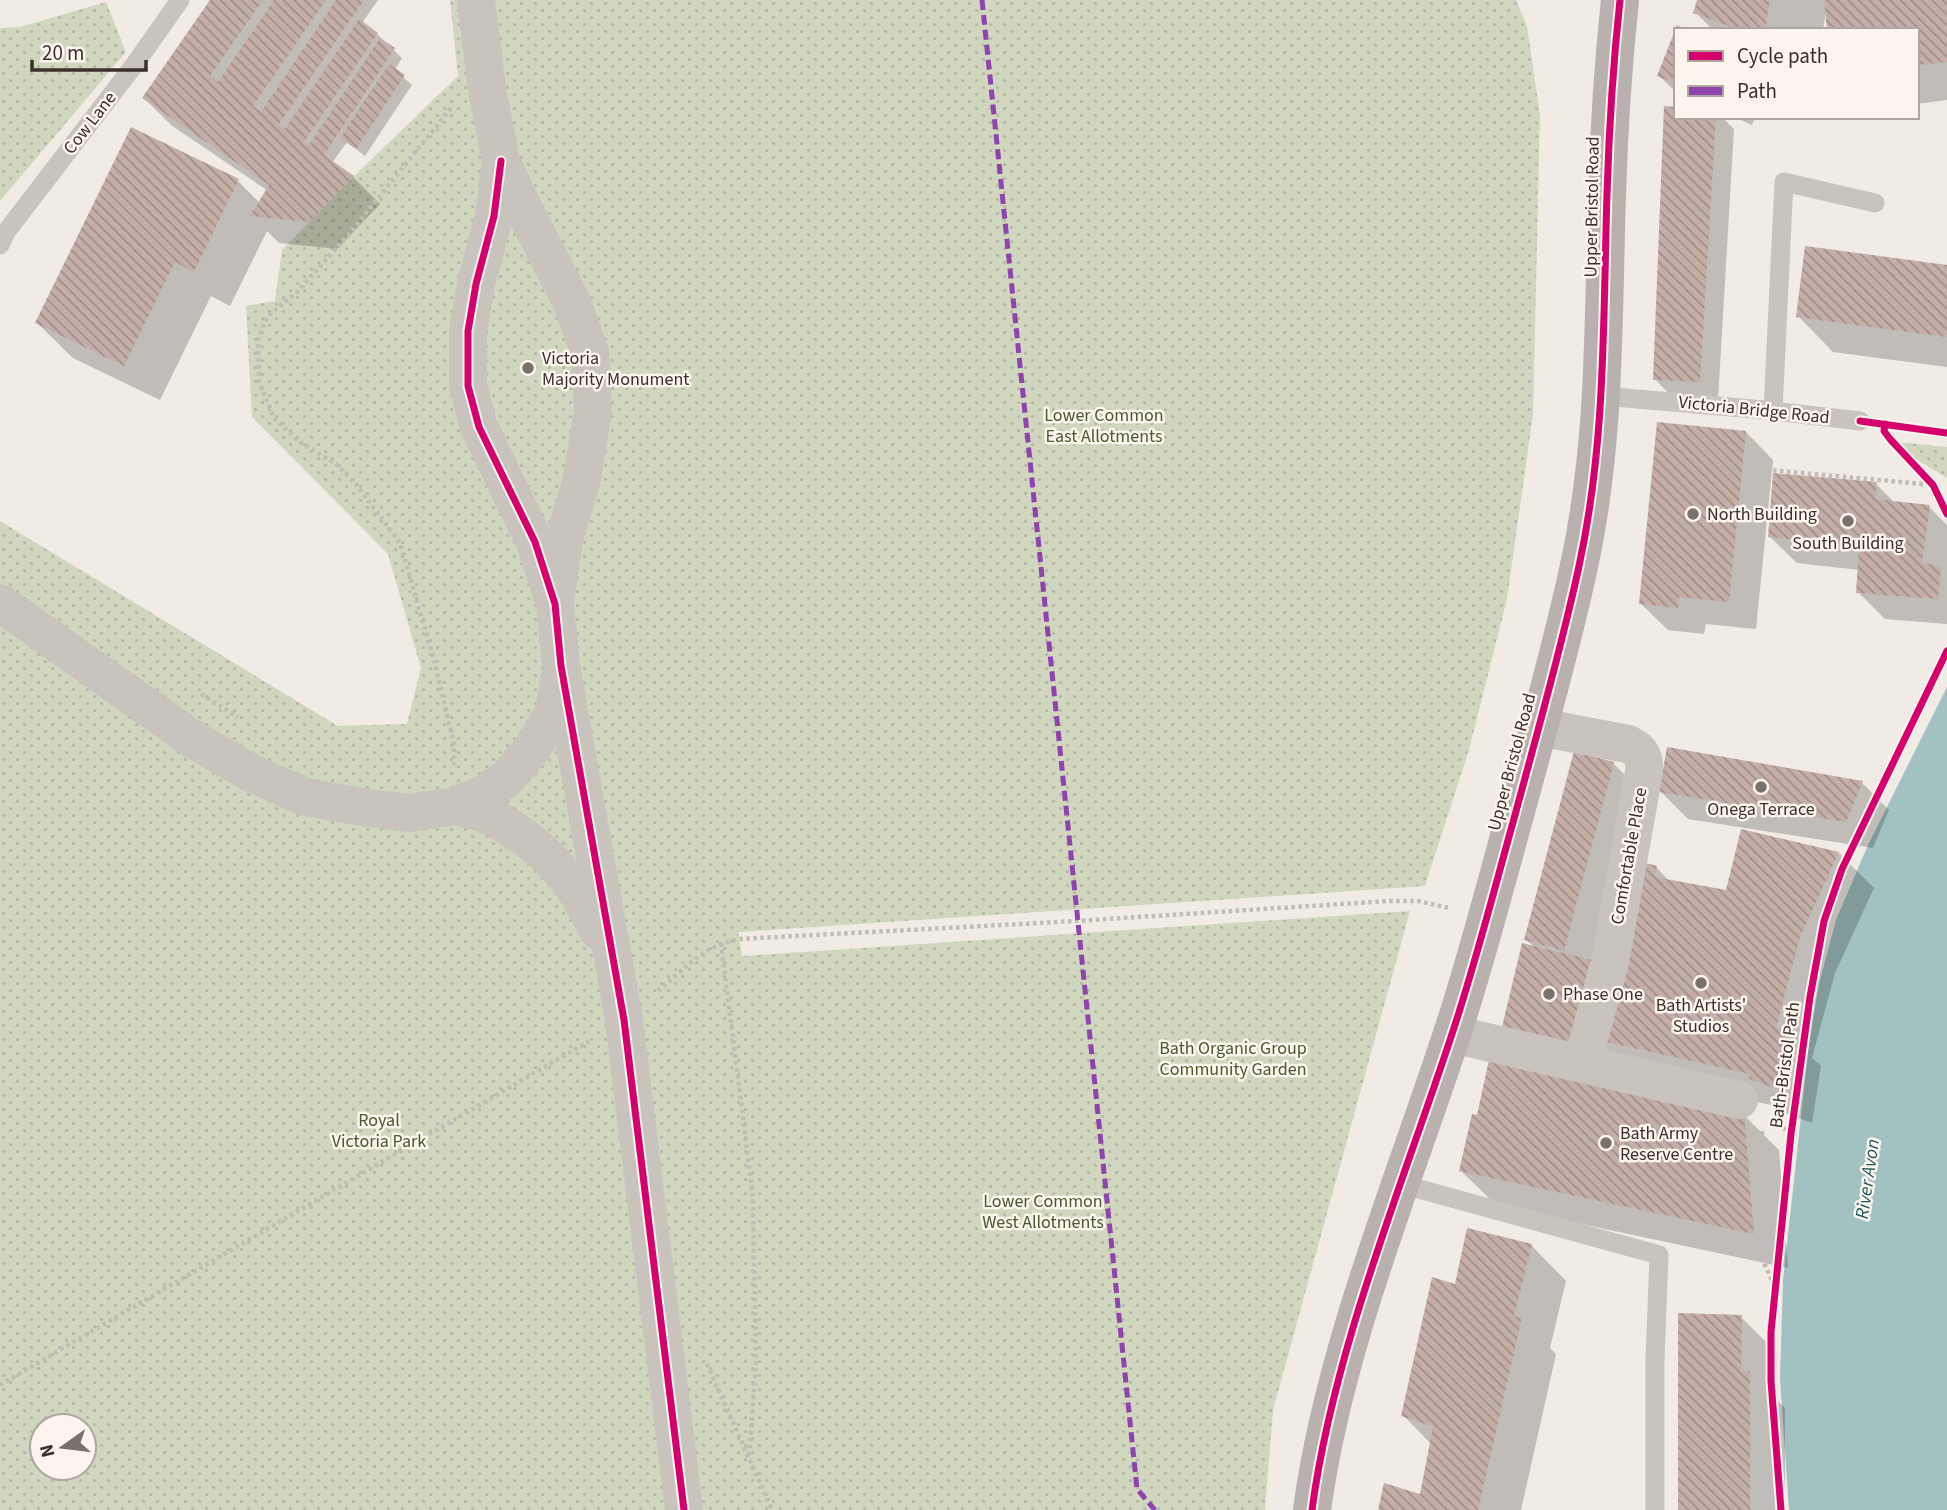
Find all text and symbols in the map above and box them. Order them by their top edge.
scale bar [32,28,145,72]
legend [1674,28,1919,119]
text: 20 m [42,38,84,68]
text: Cycle path [1737,41,1828,71]
text: Path [1737,76,1777,106]
street label: Cow Lane [58,86,122,160]
street label: Upper Bristol Road [1578,136,1606,278]
place label: Victoria Majority Monument [542,346,689,392]
marker: Victoria Majority Monument [520,360,536,376]
street label: Victoria Bridge Road [1677,390,1831,430]
park label: Lower Common East Allotments [1044,403,1164,449]
place label: North Building [1707,502,1817,527]
marker: North Building [1685,506,1701,522]
marker: South Building [1840,513,1856,529]
place label: South Building [1792,531,1904,556]
street label: Upper Bristol Road [1482,691,1542,833]
marker: Onega Terrace [1753,779,1769,795]
street label: Comfortable Place [1605,786,1653,926]
place label: Onega Terrace [1707,797,1815,822]
marker: Bath Artists' Studios [1693,975,1709,991]
place label: Phase One [1563,982,1643,1007]
marker: Phase One [1541,986,1557,1002]
place label: Bath Artists' Studios [1656,993,1746,1039]
street label: Bath-Bristol Path [1764,1000,1806,1130]
park label: Bath Organic Group Community Garden [1159,1036,1307,1082]
park label: Royal Victoria Park [332,1108,426,1154]
place label: Bath Army Reserve Centre [1620,1121,1733,1167]
marker: Bath Army Reserve Centre [1598,1135,1614,1151]
water label: River Avon [1849,1137,1887,1221]
park label: Lower Common West Allotments [982,1189,1104,1235]
north arrow [28,1412,98,1482]
text: N [33,1441,63,1460]

